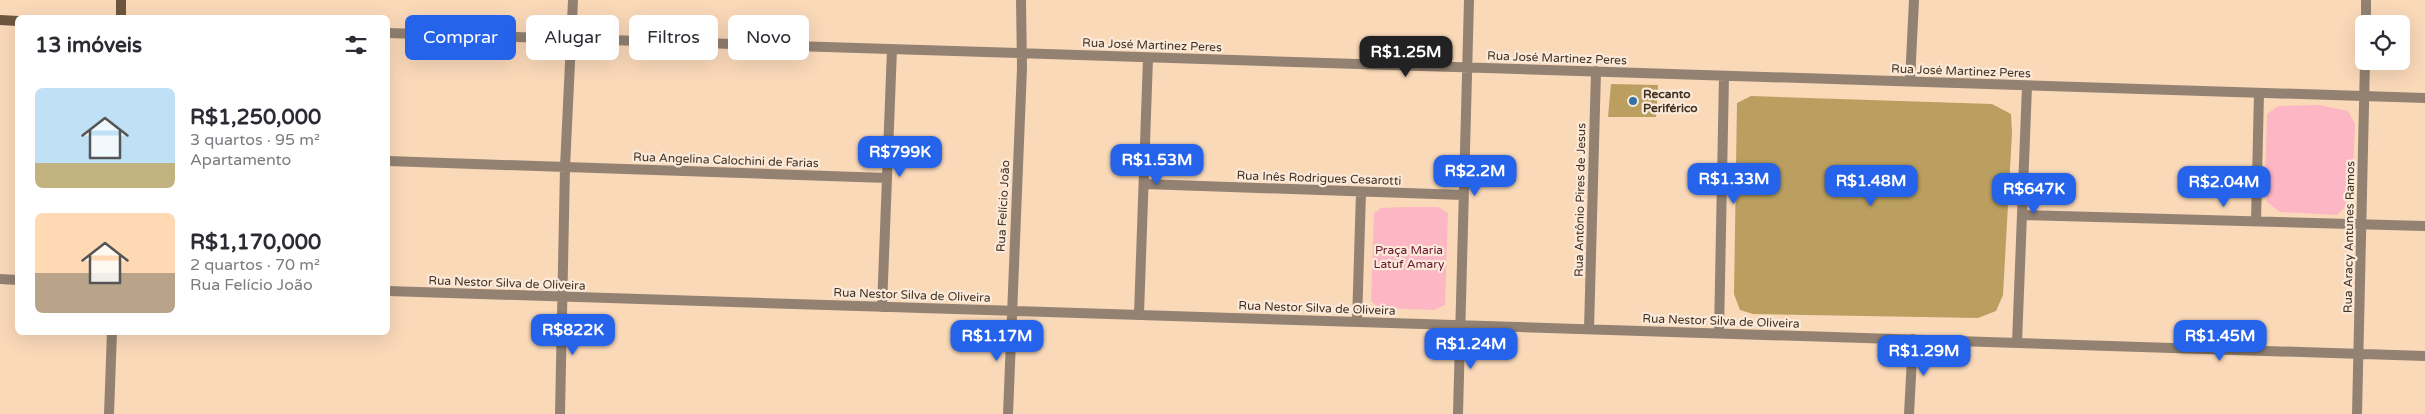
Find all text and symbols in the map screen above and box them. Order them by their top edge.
chip: Comprar [405,15,516,60]
chip: Alugar [526,15,619,60]
chip: Filtros [629,15,718,60]
chip: Novo [728,15,809,60]
map controls [2355,15,2410,70]
button: locate [2355,15,2410,70]
icon: filters [342,31,370,59]
text: 13 imóveis [35,33,142,58]
street label: Rua José Martinez Peres [1082,36,1222,54]
pin: R$1.25M [1360,36,1452,78]
text: R$1.25M [1370,42,1442,62]
street label: Rua José Martinez Peres [1487,49,1627,67]
street label: Rua José Martinez Peres [1891,62,2031,80]
place label: Recanto Periférico [1643,87,1698,115]
marker: Recanto Periférico [1627,95,1639,107]
text: R$1,250,000 [190,105,321,130]
icon: home [75,108,135,168]
street label: Rua Antônio Pires de Jesus [1572,123,1588,277]
text: 3 quartos · 95 m² [190,130,320,150]
pin: R$799K [859,136,941,178]
text: R$799K [869,142,931,162]
pin: R$1.53M [1111,144,1203,186]
text: Apartamento [190,150,291,170]
street label: Rua Angelina Calochini de Farias [633,150,819,170]
text: R$1.53M [1121,150,1193,170]
pin: R$2.2M [1434,154,1516,197]
street label: Rua Felício João [994,160,1012,252]
text: R$2.2M [1445,161,1505,181]
street label: Rua Aracy Antunes Ramos [2341,161,2357,313]
pin: R$1.33M [1688,162,1780,205]
pin: R$1.48M [1825,164,1917,207]
pin: R$2.04M [2178,166,2270,208]
street label: Rua Inês Rodrigues Cesarotti [1236,168,1402,188]
text: R$1.33M [1698,169,1770,189]
text: R$1.48M [1836,171,1906,191]
pin: R$647K [1993,172,2075,215]
text: R$2.04M [2188,172,2260,192]
text: R$647K [2003,179,2065,199]
text: R$1,170,000 [190,230,321,255]
icon: home [75,233,135,293]
park label: Praça Maria Latuf Amary [1374,243,1445,271]
text: 2 quartos · 70 m² [190,255,320,275]
street label: Rua Nestor Silva de Oliveira [428,273,586,293]
text: Rua Felício João [190,275,313,295]
street label: Rua Nestor Silva de Oliveira [833,285,991,305]
street label: Rua Nestor Silva de Oliveira [1238,298,1396,318]
street label: Rua Nestor Silva de Oliveira [1642,311,1800,331]
pin: R$822K [532,314,614,356]
text: R$822K [542,320,604,340]
pin: R$1.17M [951,320,1043,362]
pin: R$1.45M [2174,320,2266,362]
text: R$1.17M [961,326,1033,346]
text: R$1.45M [2185,326,2255,346]
pin: R$1.24M [1425,328,1517,370]
text: R$1.24M [1435,334,1507,354]
pin: R$1.29M [1878,334,1970,377]
text: R$1.29M [1888,341,1960,361]

